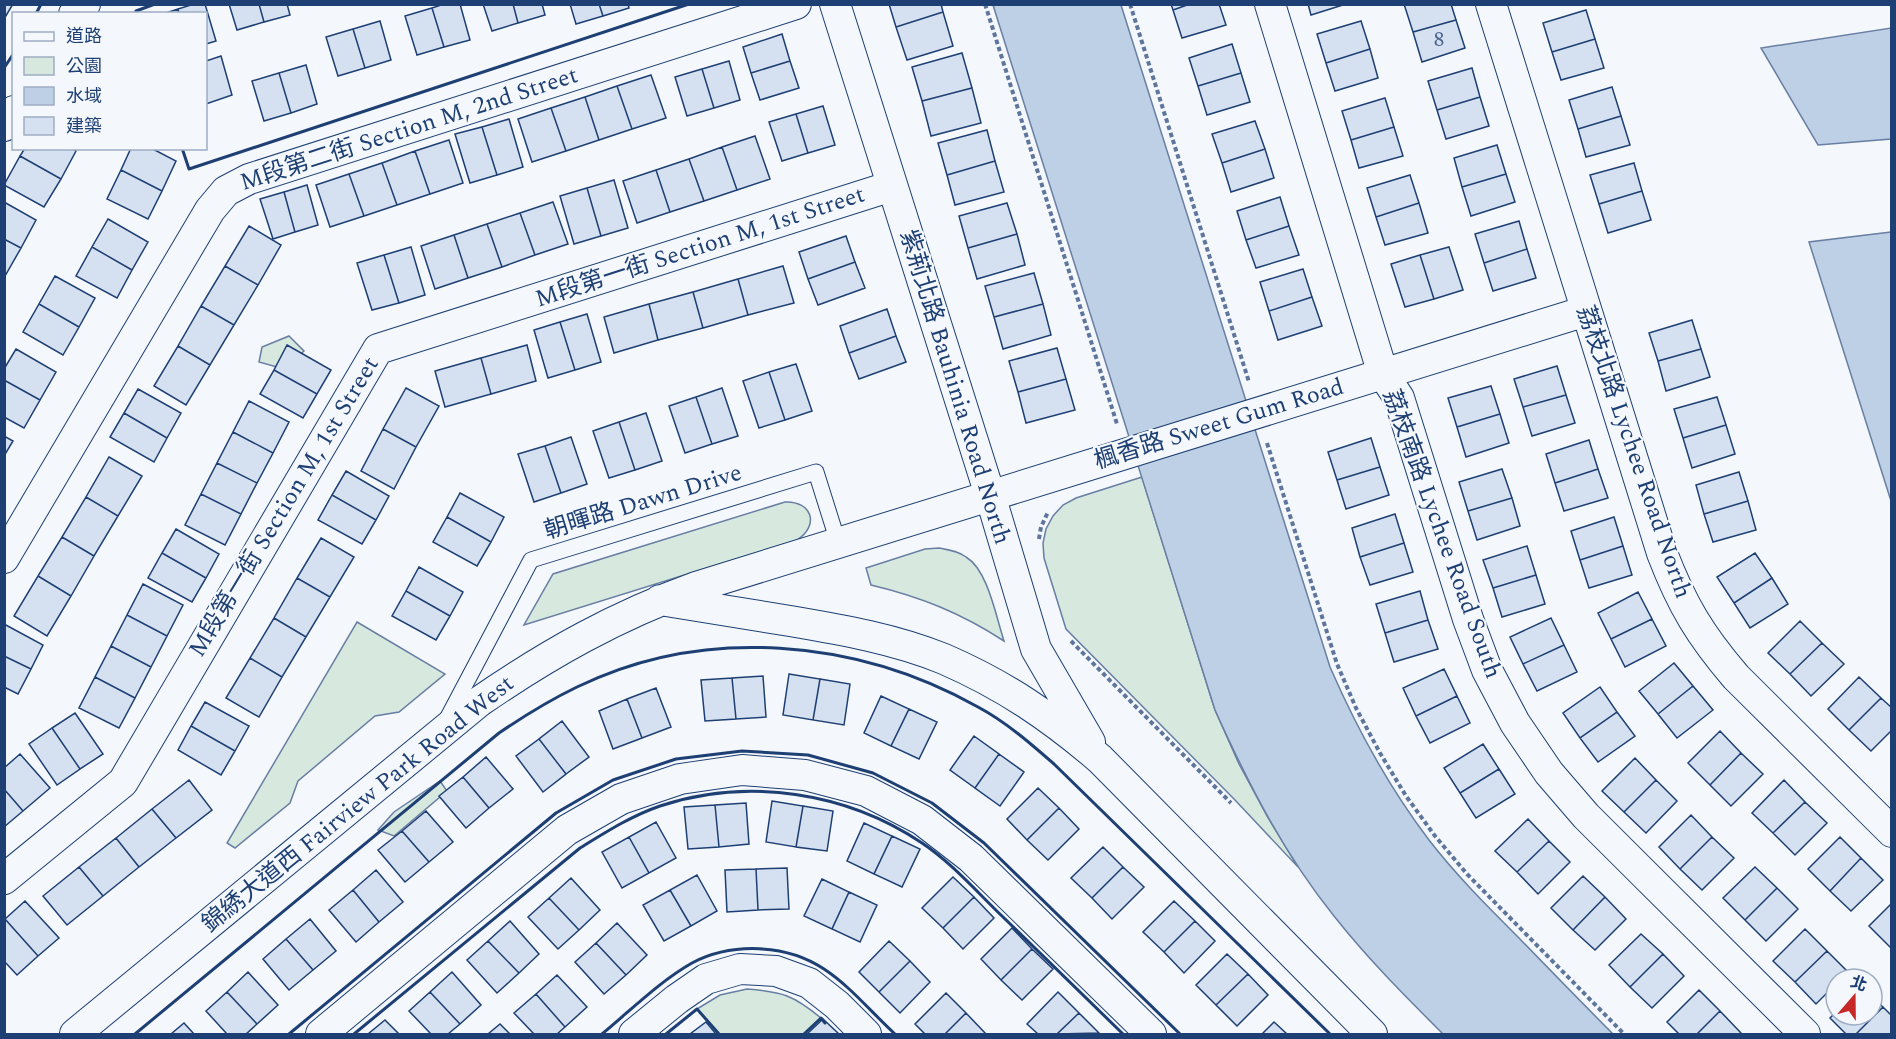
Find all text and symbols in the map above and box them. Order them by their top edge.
legend [12,12,207,150]
text: 道路 [66,23,102,50]
house number: 8 [1434,24,1444,56]
text: 公園 [66,53,102,80]
street label: M段第二街 Section M, 2nd Street [235,57,583,201]
text: 水域 [66,83,102,110]
text: 建築 [66,113,102,140]
street label: M段第一街 Section M, 1st Street [530,177,870,317]
street label: 紫荊北路 Bauhinia Road North [890,225,1020,549]
street label: 荔枝北路 Lychee Road North [1567,301,1701,603]
street label: M段第一街 Section M, 1st Street [180,350,388,664]
street label: 楓香路 Sweet Gum Road [1090,369,1348,479]
street label: 荔枝南路 Lychee Road South [1373,384,1511,684]
street label: 朝暉路 Dawn Drive [540,455,746,549]
street label: 錦綉大道西 Fairview Park Road West [194,666,522,942]
north arrow [1824,967,1884,1027]
text: 北 [1847,970,1870,998]

